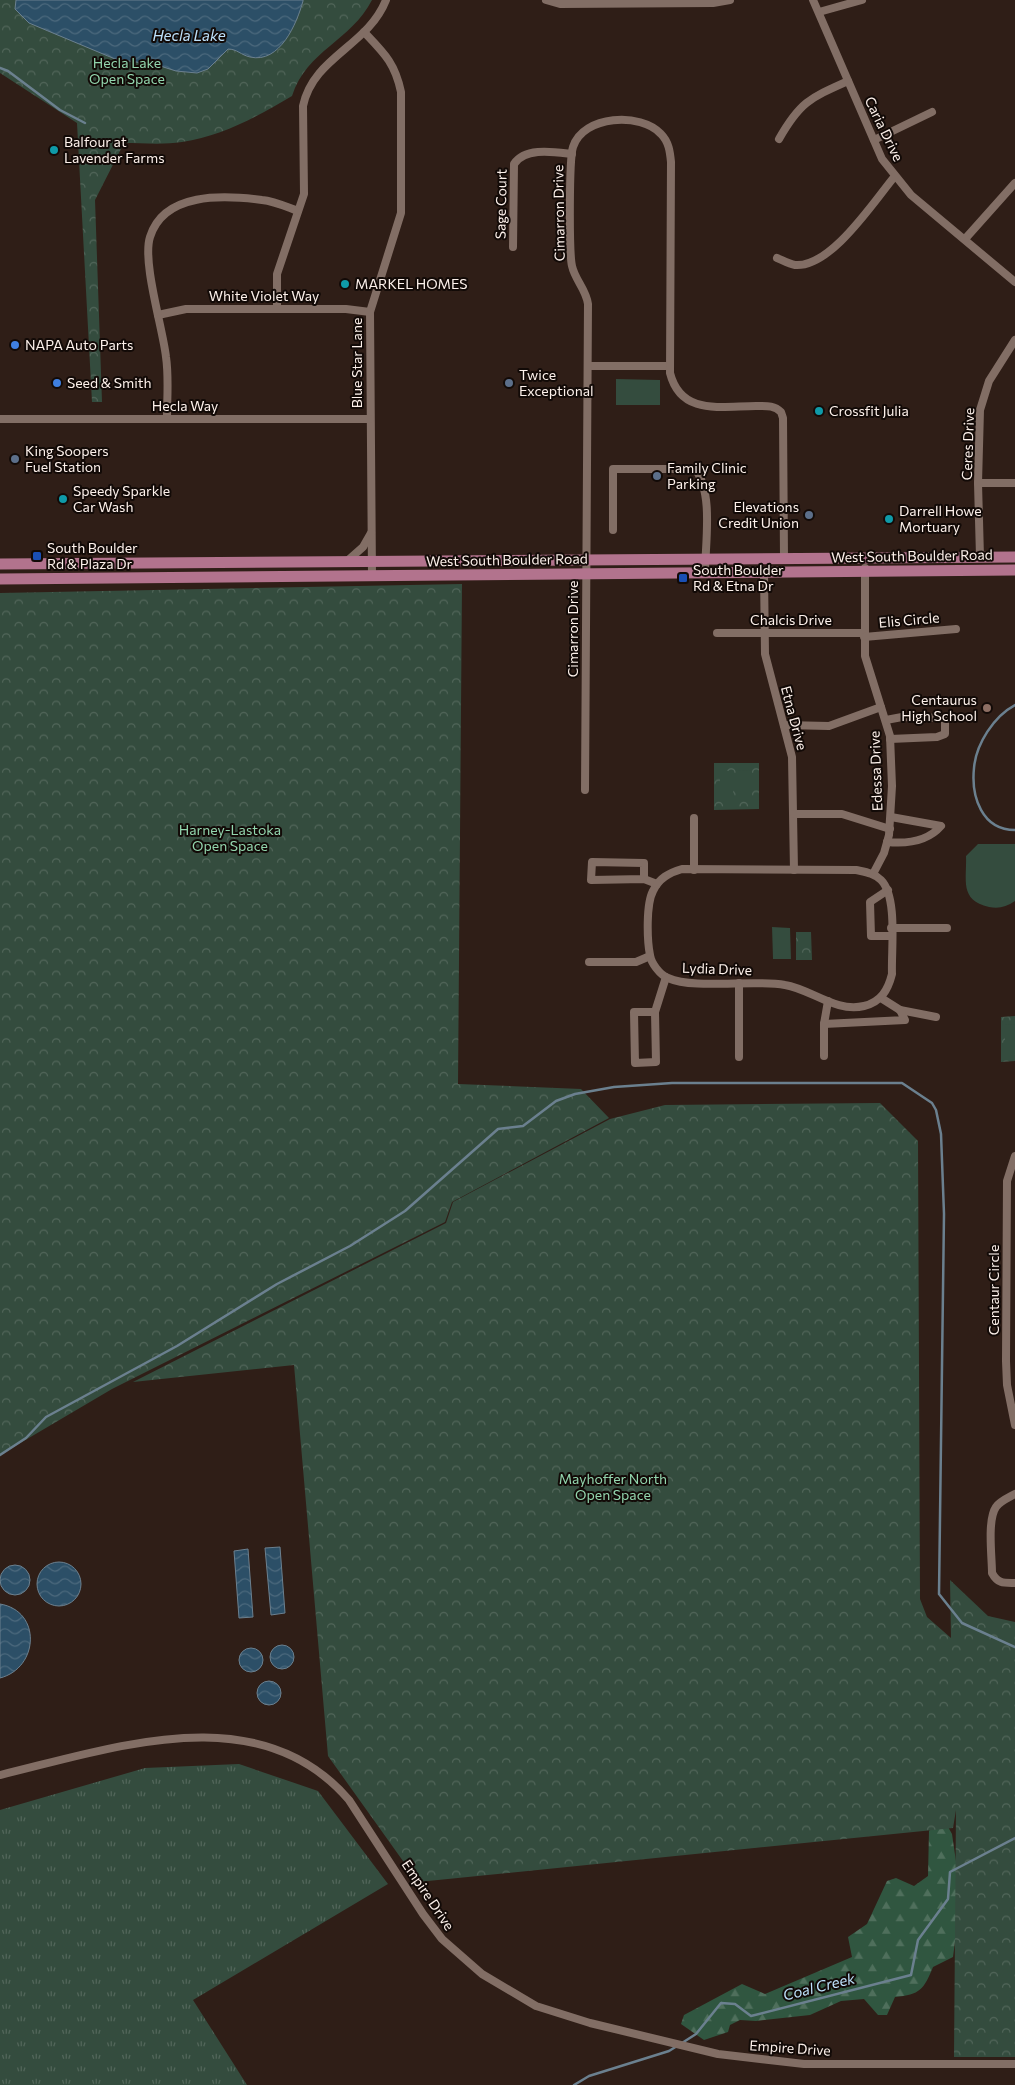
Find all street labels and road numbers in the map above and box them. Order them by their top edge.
street label: Caria Drive [861,94,907,164]
street label: Cimarron Drive [549,165,568,261]
street label: Sage Court [491,169,510,239]
street label: White Violet Way [209,287,319,304]
street label: Blue Star Lane [348,318,365,408]
street label: Hecla Way [152,397,218,414]
street label: Ceres Drive [958,407,977,481]
street label: West South Boulder Road [831,546,993,565]
street label: West South Boulder Road [426,550,588,569]
street label: Cimarron Drive [564,581,581,677]
street label: Elis Circle [878,608,940,631]
street label: Chalcis Drive [750,611,832,628]
street label: Etna Drive [778,684,811,752]
street label: Edessa Drive [866,731,885,811]
street label: Lydia Drive [682,959,752,978]
street label: Centaur Circle [985,1245,1002,1335]
street label: Empire Drive [399,1856,458,1933]
street label: Empire Drive [749,2036,831,2059]

